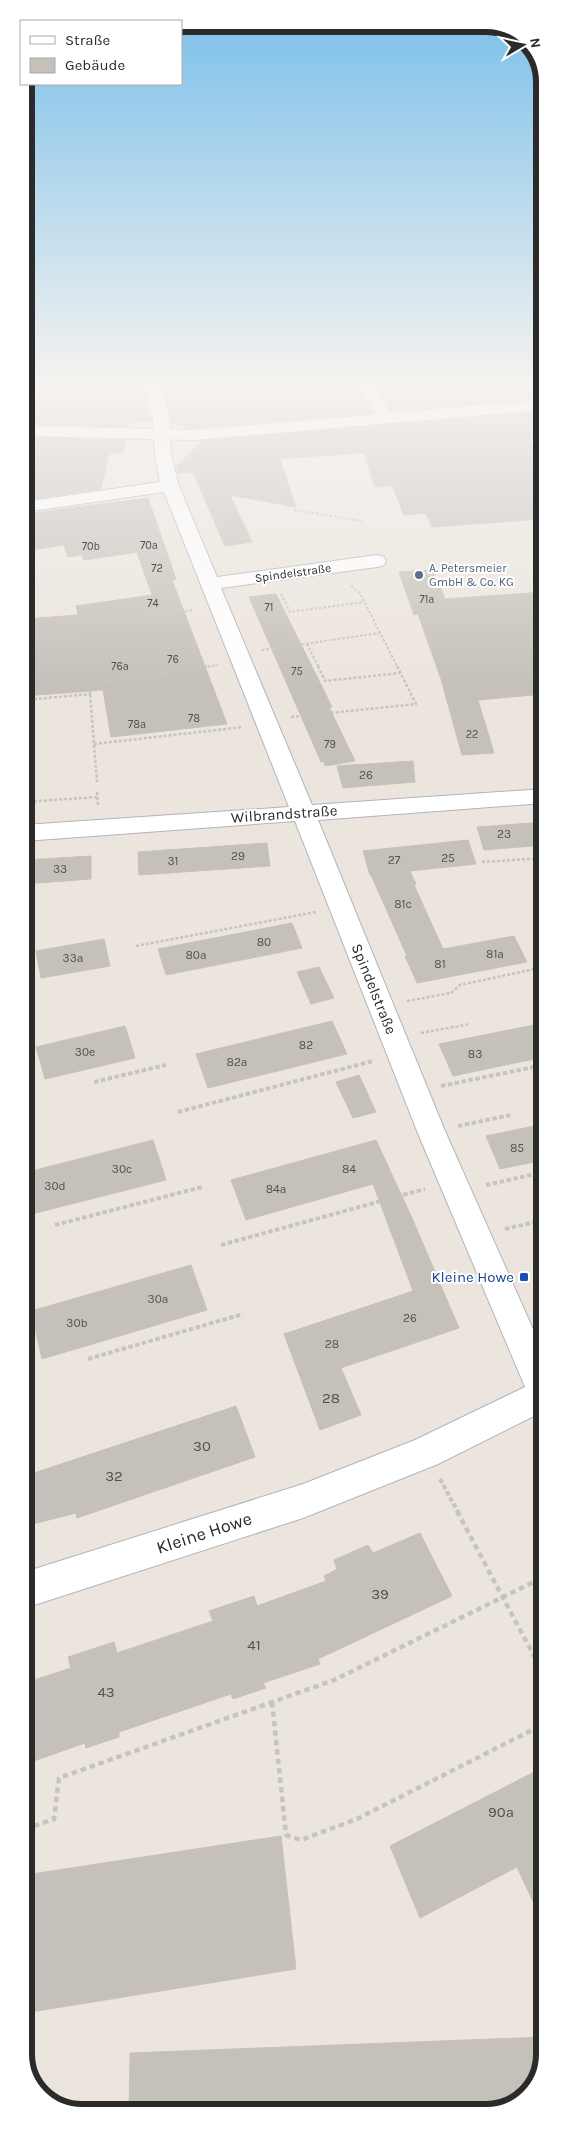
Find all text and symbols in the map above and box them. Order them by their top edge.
legend [20,20,182,85]
north arrow [498,20,548,70]
text: Straße [65,31,110,49]
text: N [526,37,545,49]
text: Gebäude [65,56,125,74]
house number: 70a [140,539,158,552]
house number: 70b [82,540,100,553]
street label: Spindelstraße [254,561,332,585]
place label: A. Petersmeier GmbH & Co. KG [429,561,514,589]
house number: 72 [151,562,163,575]
marker: A. Petersmeier GmbH & Co. KG [413,569,425,581]
house number: 71a [420,593,434,606]
house number: 74 [147,597,159,610]
house number: 71 [265,601,273,614]
house number: 76 [167,653,179,666]
house number: 76a [111,660,129,673]
house number: 75 [291,665,303,678]
house number: 78 [188,712,200,725]
house number: 78a [128,718,146,731]
house number: 22 [466,728,478,741]
house number: 79 [324,738,336,751]
house number: 26 [359,768,373,782]
street label: Wilbrandstraße [230,801,338,827]
house number: 23 [497,827,511,841]
house number: 29 [231,849,245,863]
house number: 25 [441,851,455,865]
house number: 27 [388,853,401,867]
house number: 31 [167,854,179,868]
house number: 33 [53,862,67,876]
house number: 81c [394,897,412,911]
house number: 80 [257,935,271,949]
street label: Spindelstraße [348,941,400,1037]
house number: 81a [486,947,504,961]
house number: 80a [185,948,207,962]
house number: 33a [63,951,83,965]
house number: 81 [434,957,446,971]
house number: 82 [299,1038,313,1052]
house number: 30e [75,1045,95,1059]
house number: 83 [468,1047,482,1061]
house number: 82a [227,1055,247,1069]
house number: 85 [510,1141,524,1155]
house number: 30c [112,1162,132,1176]
house number: 84 [342,1162,356,1176]
house number: 30d [44,1179,66,1193]
house number: 84a [266,1182,286,1196]
place label: Kleine Howe [431,1268,514,1286]
marker: Kleine Howe [518,1271,530,1283]
house number: 30a [148,1292,168,1306]
house number: 26 [403,1311,417,1325]
house number: 30b [66,1316,88,1330]
house number: 28 [325,1337,339,1351]
house number: 28 [322,1389,340,1407]
house number: 30 [193,1437,211,1455]
house number: 32 [105,1467,123,1485]
street label: Kleine Howe [153,1507,255,1559]
house number: 39 [371,1585,389,1603]
house number: 41 [247,1636,261,1654]
house number: 43 [97,1683,115,1701]
house number: 90a [488,1803,514,1821]

